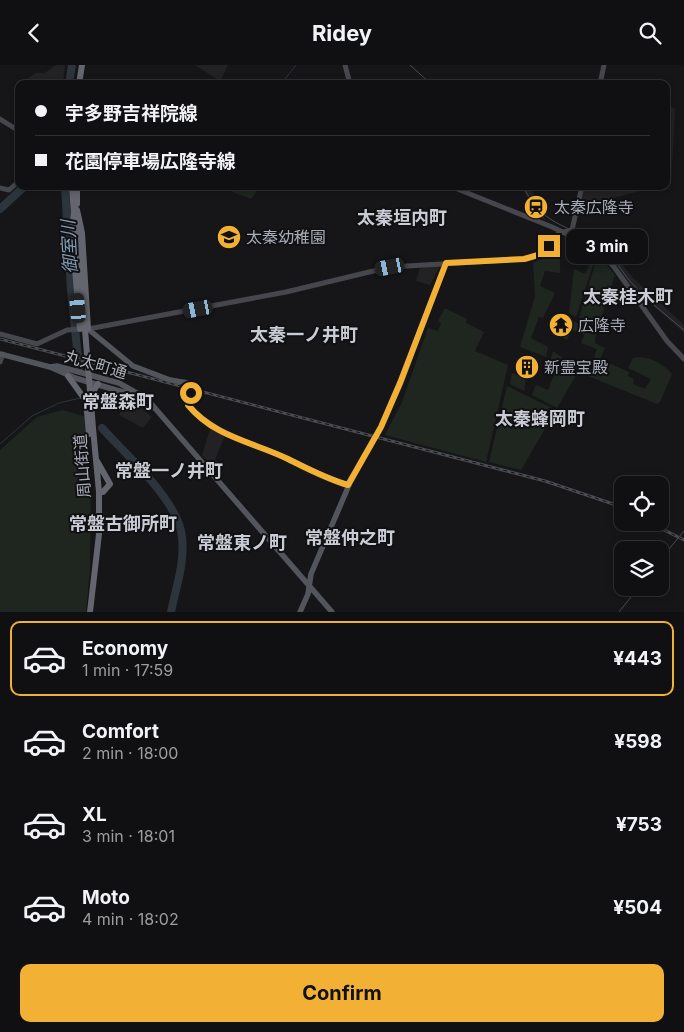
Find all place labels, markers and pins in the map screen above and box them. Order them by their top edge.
station icon: 太秦広隆寺 [523,194,549,220]
place label: 太秦広隆寺 [554,197,634,217]
school or university icon: 太秦幼稚園 [216,224,242,250]
place label: 太秦幼稚園 [246,227,326,247]
temple icon: 広隆寺 [548,312,574,338]
place label: 広隆寺 [578,315,626,335]
building icon: 新霊宝殿 [514,354,540,380]
place label: 新霊宝殿 [544,357,608,377]

